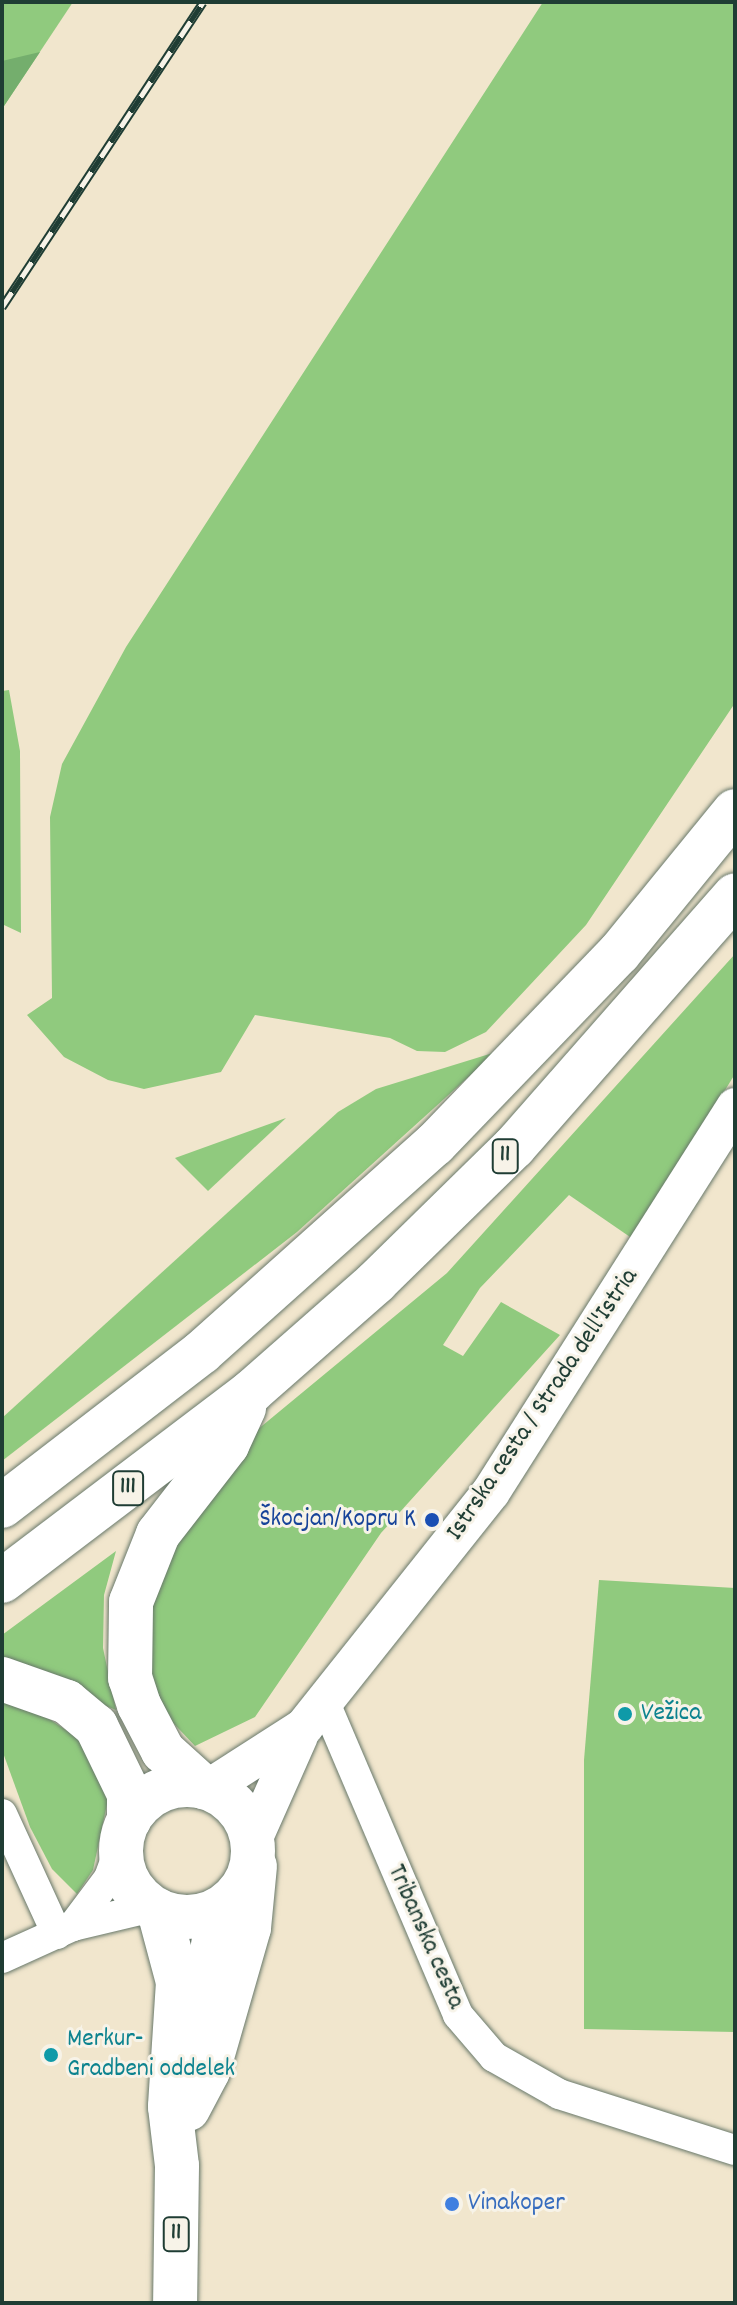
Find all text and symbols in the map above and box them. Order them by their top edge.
road number: 11 [491,1136,519,1176]
street label: Istrska cesta / Strada dell'Istria [440,1263,646,1547]
road number: 111 [112,1468,144,1508]
place label: Škocjan/Kopru K [260,1504,416,1536]
marker: Škocjan/Kopru K [423,1511,441,1529]
place label: Vežica [641,1698,701,1730]
marker: Vežica [616,1705,634,1723]
street label: Tribanska cesta [379,1860,471,2014]
place label: Merkur- Gradbeni oddelek [67,2024,235,2086]
marker: Merkur- Gradbeni oddelek [42,2046,60,2064]
place label: Vinakoper [468,2188,565,2220]
marker: Vinakoper [443,2195,461,2213]
road number: 11 [162,2214,190,2254]

